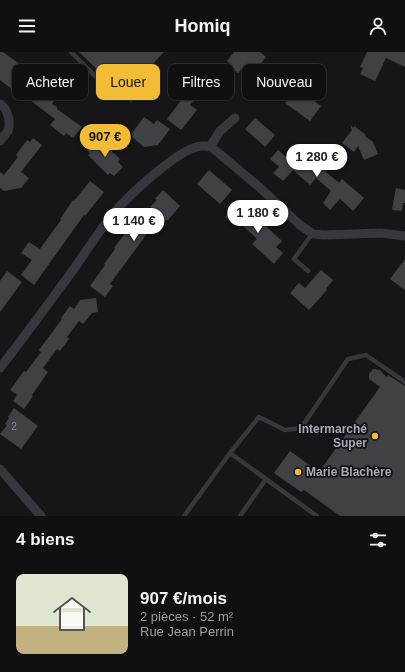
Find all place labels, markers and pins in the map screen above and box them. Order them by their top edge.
pin: 907 € [77,124,133,158]
pin: 1 280 € [280,144,354,178]
pin: 1 180 € [221,200,295,234]
pin: 1 140 € [97,208,171,242]
place label: Intermarché Super [298,422,367,450]
marker: Intermarché Super [370,431,380,441]
place label: Marie Blachère [306,465,392,479]
marker: Marie Blachère [293,467,303,477]

